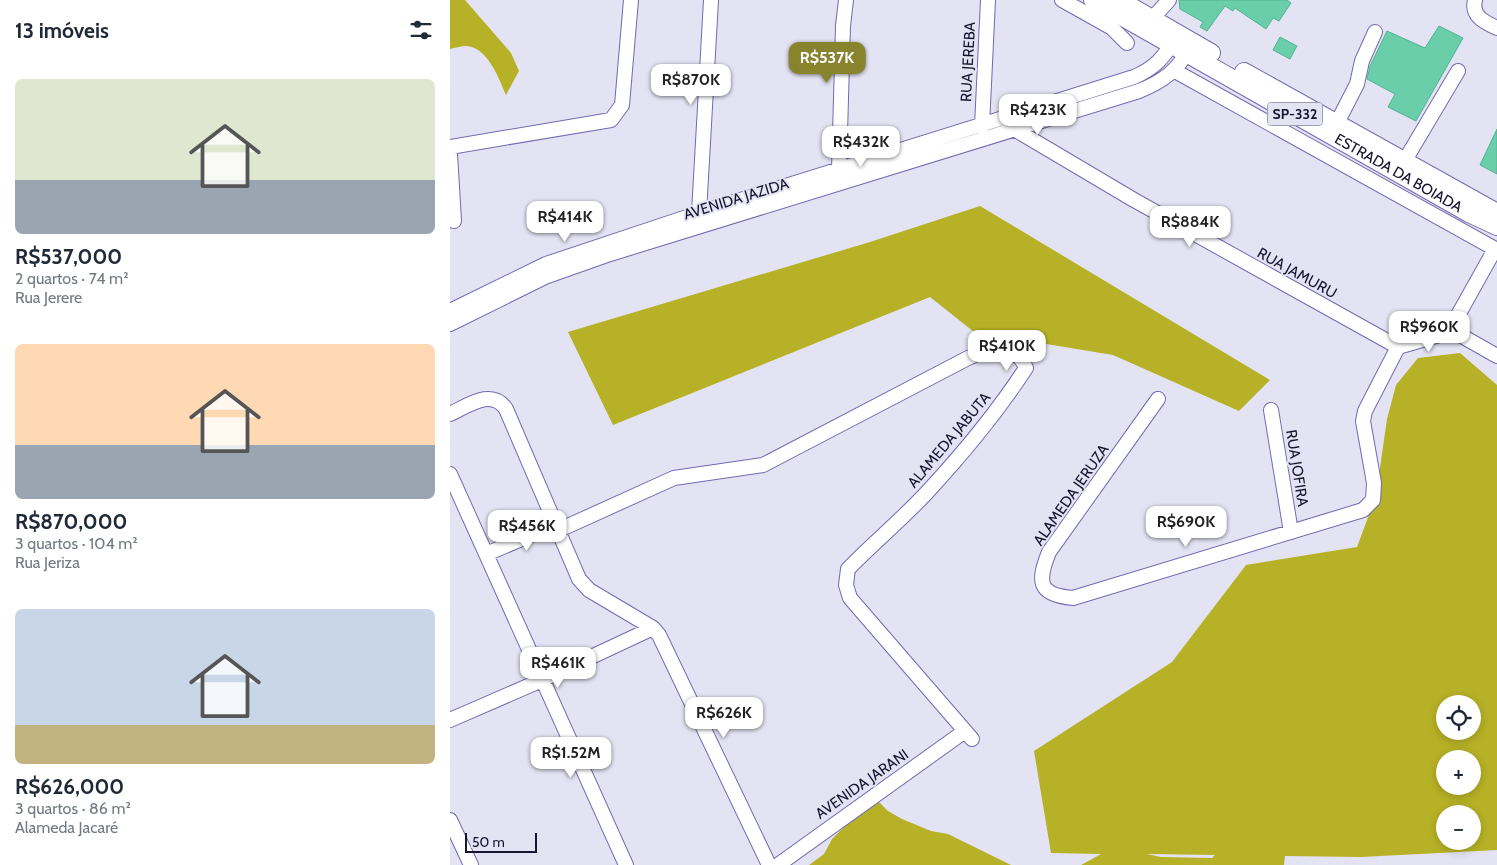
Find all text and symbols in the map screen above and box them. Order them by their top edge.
icon: filters [407,16,435,44]
text: 13 imóveis [15,18,109,43]
street label: RUA JEREBA [957,21,979,102]
pin: R$537K [786,42,868,84]
text: R$537K [800,48,854,67]
pin: R$870K [650,64,732,106]
text: R$870K [662,70,720,89]
pin: R$423K [997,94,1079,136]
text: R$423K [1010,100,1066,119]
road number: SP-332 [1268,102,1322,126]
icon: home [180,111,270,201]
pin: R$432K [820,126,902,168]
street label: ESTRADA DA BOIADA [1331,130,1466,217]
text: R$432K [833,132,889,151]
street label: AVENIDA JAZIDA [681,174,791,224]
pin: R$414K [524,200,606,243]
pin: R$884K [1149,206,1231,248]
text: R$414K [538,207,592,226]
text: R$884K [1161,212,1219,231]
text: R$537,000 [15,244,122,269]
street label: RUA JAMURU [1254,244,1340,302]
text: 2 quartos · 74 m² [15,269,128,288]
text: Rua Jerere [15,288,82,307]
pin: R$960K [1388,310,1470,353]
text: R$960K [1400,317,1458,336]
pin: R$410K [966,330,1048,372]
text: R$410K [979,336,1035,355]
icon: home [180,376,270,466]
street label: ALAMEDA JABUTA [904,388,995,491]
street label: RUA JOFIRA [1282,428,1312,508]
street label: ALAMEDA JERUZA [1029,440,1113,549]
pin: R$690K [1145,506,1227,548]
text: R$870,000 [15,509,127,534]
pin: R$456K [486,510,568,552]
text: R$690K [1157,512,1215,531]
text: R$456K [499,516,555,535]
text: 3 quartos · 104 m² [15,534,138,553]
text: Rua Jeriza [15,553,80,572]
icon: home [180,641,270,731]
pin: R$461K [517,646,599,689]
text: R$461K [531,653,585,672]
map controls [1436,695,1481,850]
button: locate [1436,695,1481,740]
pin: R$626K [683,696,765,739]
text: R$626K [696,703,752,722]
pin: R$1.52M [525,736,617,779]
text: R$1.52M [541,743,601,762]
street label: AVENIDA JARANI [812,745,912,823]
button: + [1436,750,1481,795]
text: R$626,000 [15,774,124,799]
text: 3 quartos · 86 m² [15,799,131,818]
button: − [1436,805,1481,850]
text: Alameda Jacaré [15,818,118,837]
scale bar [465,830,538,853]
text: 50 m [472,833,505,851]

